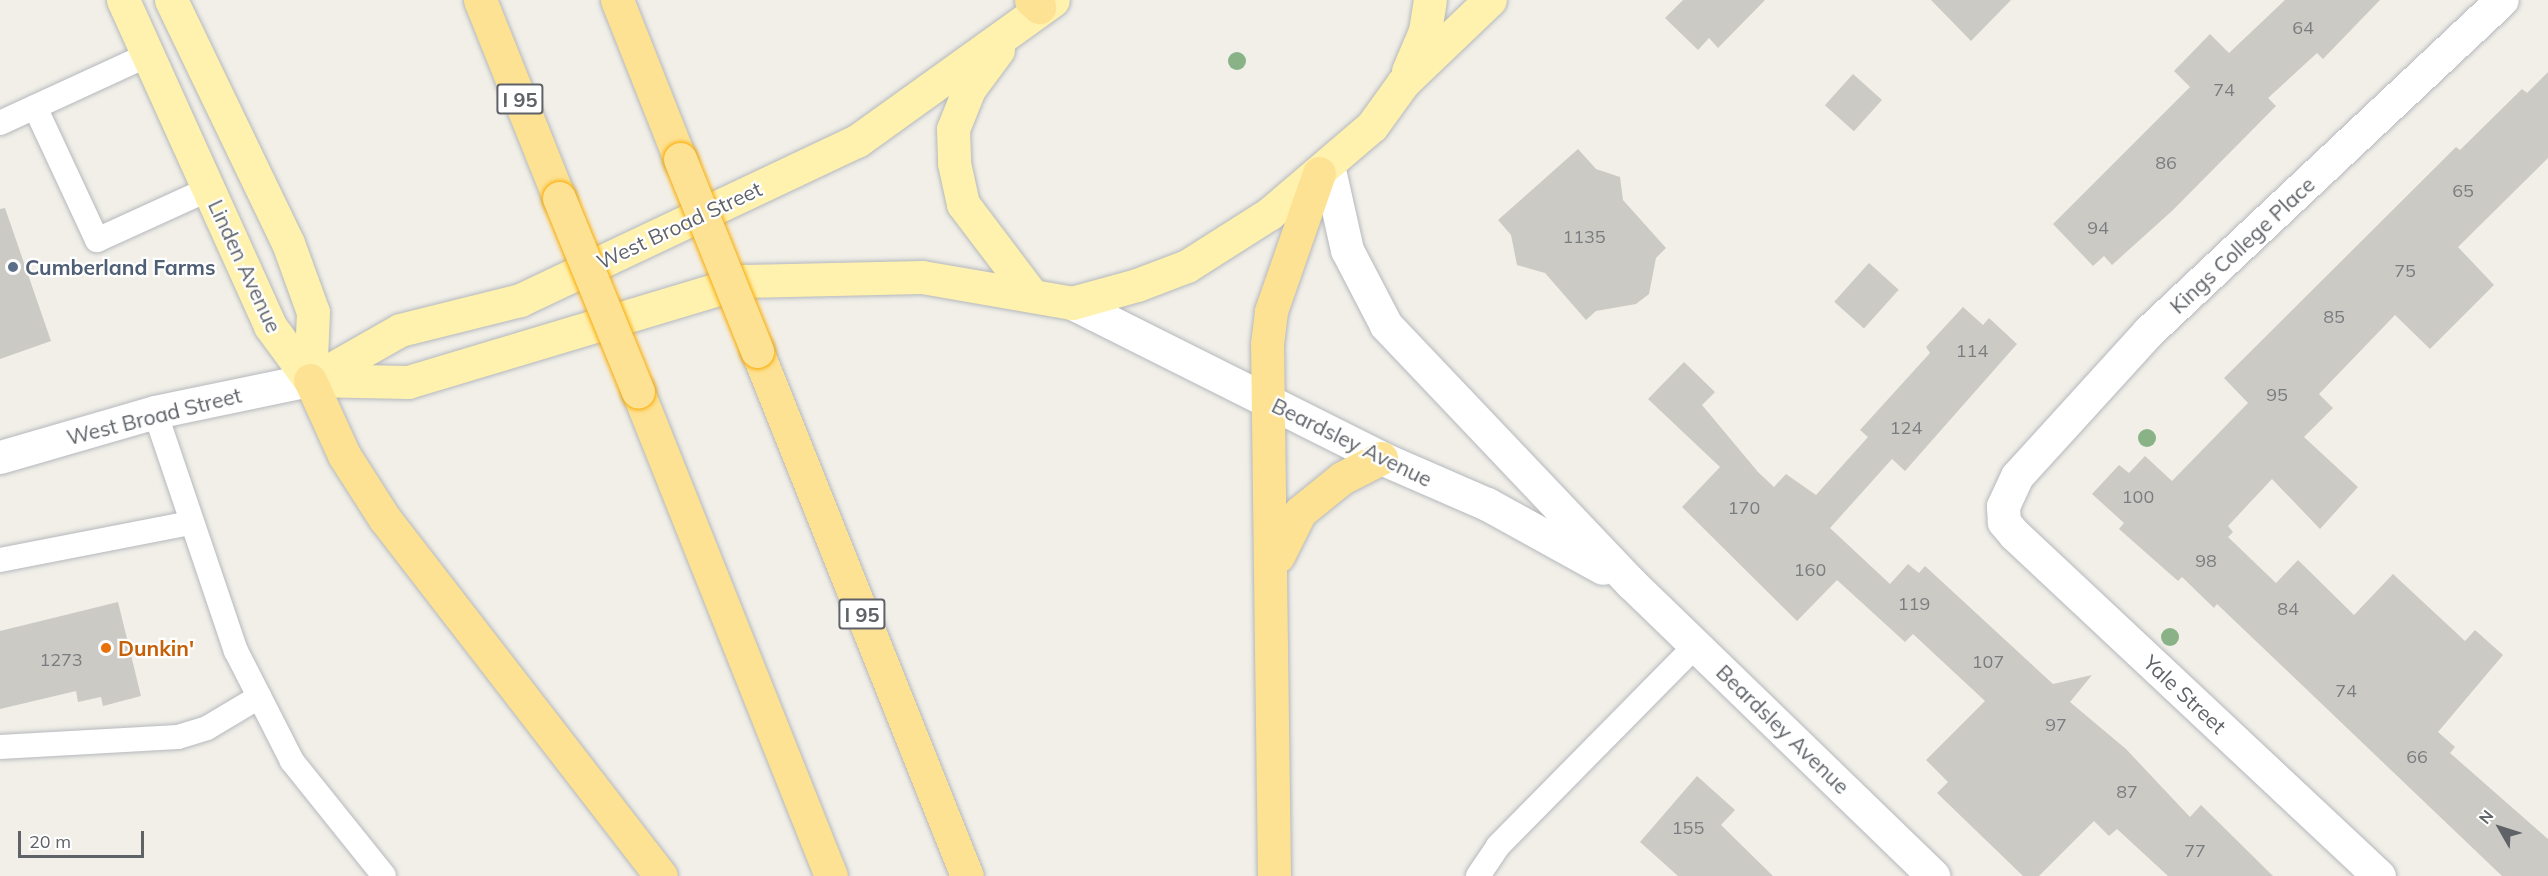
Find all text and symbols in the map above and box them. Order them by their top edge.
house number: 64 [2292,17,2314,39]
house number: 74 [2213,79,2235,101]
road number: I 95 [496,82,544,116]
house number: 86 [2155,152,2177,174]
street label: Kings College Place [2164,171,2320,319]
street label: West Broad Street [592,176,766,274]
house number: 65 [2452,180,2474,202]
street label: Linden Avenue [203,196,287,336]
house number: 94 [2087,217,2109,239]
house number: 1135 [1562,226,1606,248]
place label: Cumberland Farms [25,254,215,280]
marker: Cumberland Farms [6,260,20,274]
house number: 75 [2394,260,2416,282]
house number: 85 [2323,306,2345,328]
house number: 114 [1956,340,1988,362]
street label: West Broad Street [64,382,244,450]
house number: 95 [2266,384,2288,406]
street label: Beardsley Avenue [1268,392,1436,492]
house number: 124 [1890,417,1922,439]
house number: 100 [2122,486,2154,508]
house number: 170 [1728,497,1760,519]
house number: 98 [2195,550,2217,572]
house number: 160 [1794,559,1826,581]
house number: 119 [1898,593,1930,615]
road number: I 95 [838,597,886,631]
house number: 84 [2277,598,2299,620]
place label: Dunkin' [118,635,194,661]
marker: Dunkin' [99,641,113,655]
house number: 1273 [39,649,83,671]
street label: Yale Street [2138,649,2232,739]
house number: 107 [1972,651,2004,673]
street label: Beardsley Avenue [1711,659,1855,799]
house number: 74 [2335,680,2357,702]
house number: 97 [2045,714,2067,736]
house number: 66 [2406,746,2428,768]
house number: 87 [2116,781,2138,803]
north arrow [2470,798,2530,858]
text: N [2474,806,2498,828]
house number: 155 [1672,817,1704,839]
scale bar [21,819,147,857]
text: 20 m [29,830,71,853]
house number: 77 [2184,840,2206,862]

